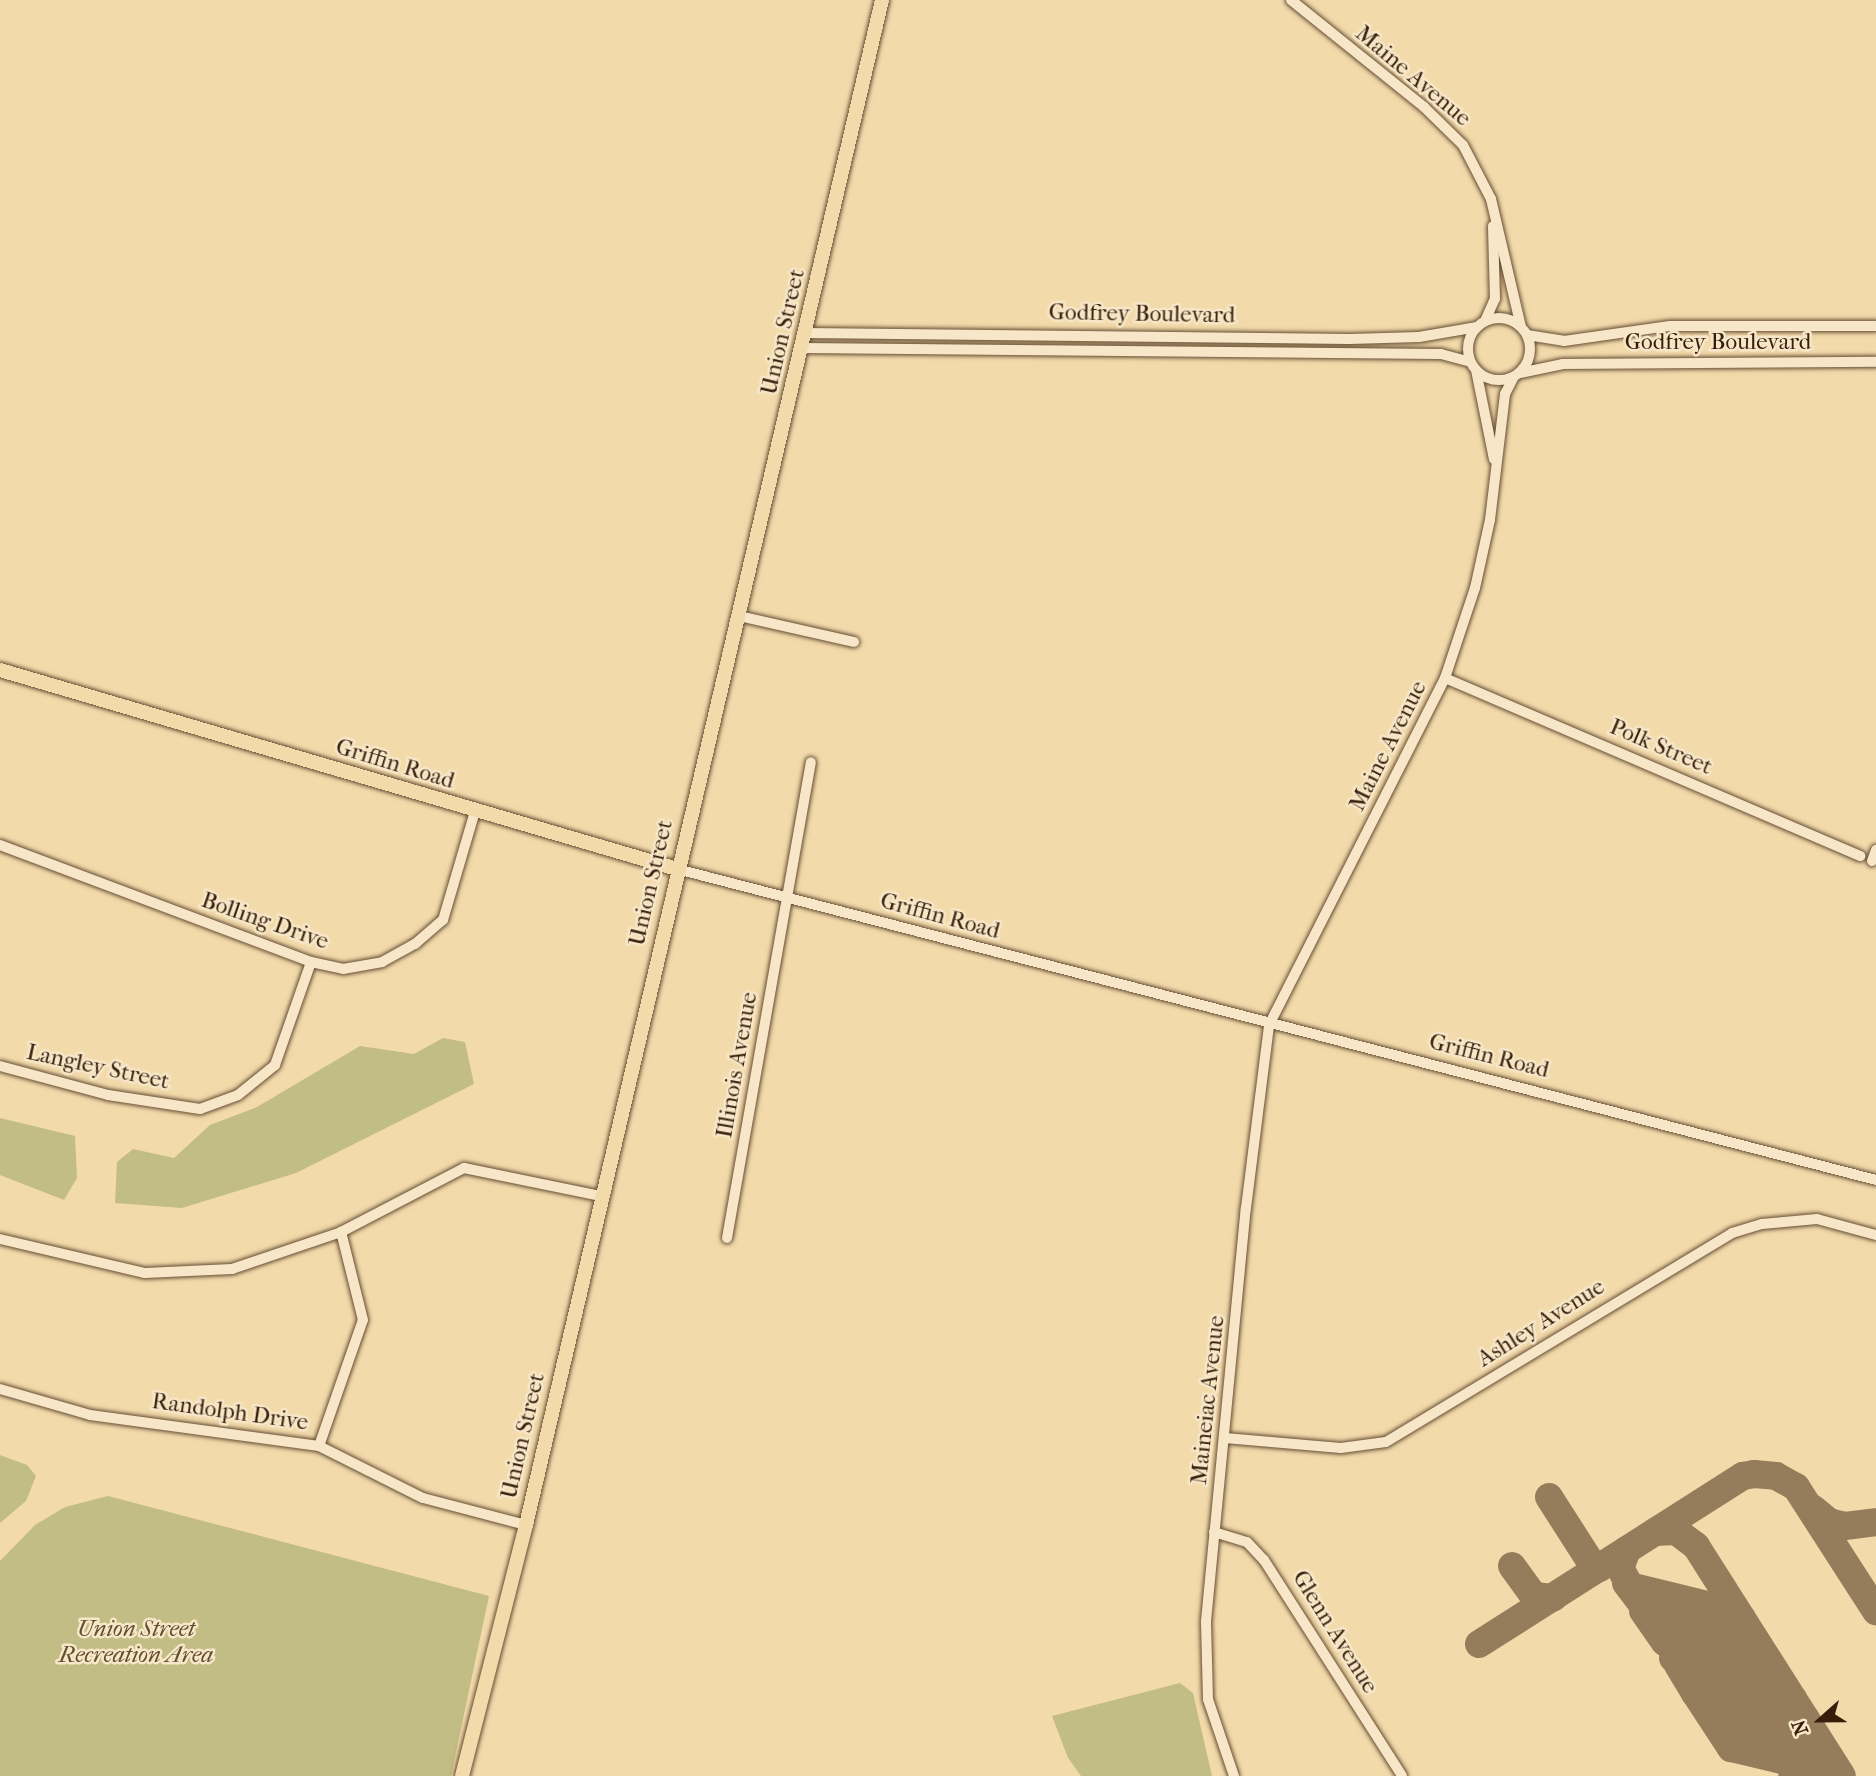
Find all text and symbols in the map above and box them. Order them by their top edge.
street label: Maine Avenue [1350,20,1476,132]
street label: Union Street [755,266,811,398]
street label: Godfrey Boulevard [1048,299,1236,329]
street label: Godfrey Boulevard [1625,328,1811,356]
street label: Maine Avenue [1343,676,1433,816]
street label: Polk Street [1606,713,1716,781]
street label: Griffin Road [332,733,458,795]
street label: Union Street [623,817,679,949]
street label: Bolling Drive [198,886,332,956]
street label: Griffin Road [877,887,1003,945]
street label: Illinois Avenue [711,990,763,1140]
street label: Griffin Road [1426,1028,1552,1084]
street label: Langley Street [24,1038,172,1096]
street label: Ashley Avenue [1472,1273,1610,1373]
street label: Maineiac Avenue [1185,1314,1231,1486]
street label: Union Street [495,1370,551,1502]
street label: Randolph Drive [150,1387,310,1437]
street label: Glenn Avenue [1286,1565,1384,1699]
park label: Union Street Recreation Area [59,1615,213,1669]
north arrow [1785,1685,1855,1755]
text: N [1788,1717,1813,1738]

